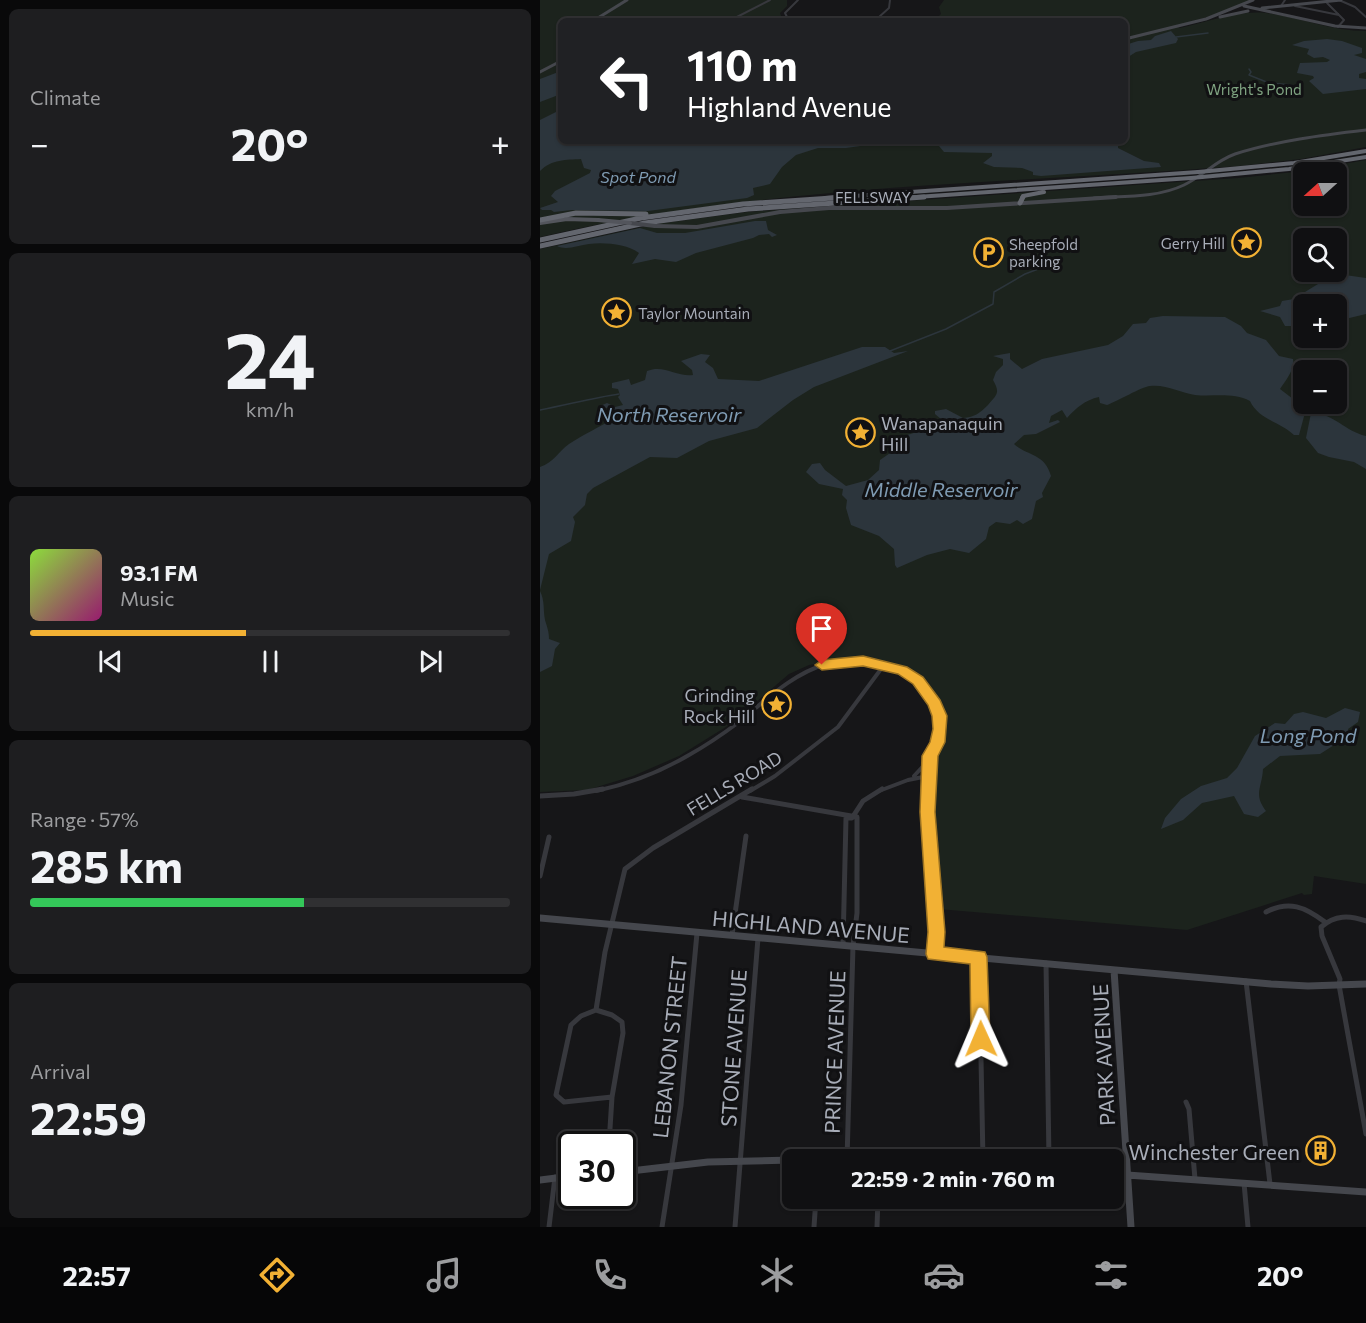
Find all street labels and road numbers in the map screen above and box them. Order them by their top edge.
street label: FELLSWAY [835,188,911,206]
street label: FELLS ROAD [682,746,786,820]
street label: HIGHLAND AVENUE [711,905,911,947]
street label: LEBANON STREET [647,955,691,1139]
street label: STONE AVENUE [715,968,751,1128]
street label: PRINCE AVENUE [819,970,849,1134]
street label: PARK AVENUE [1087,983,1119,1127]

